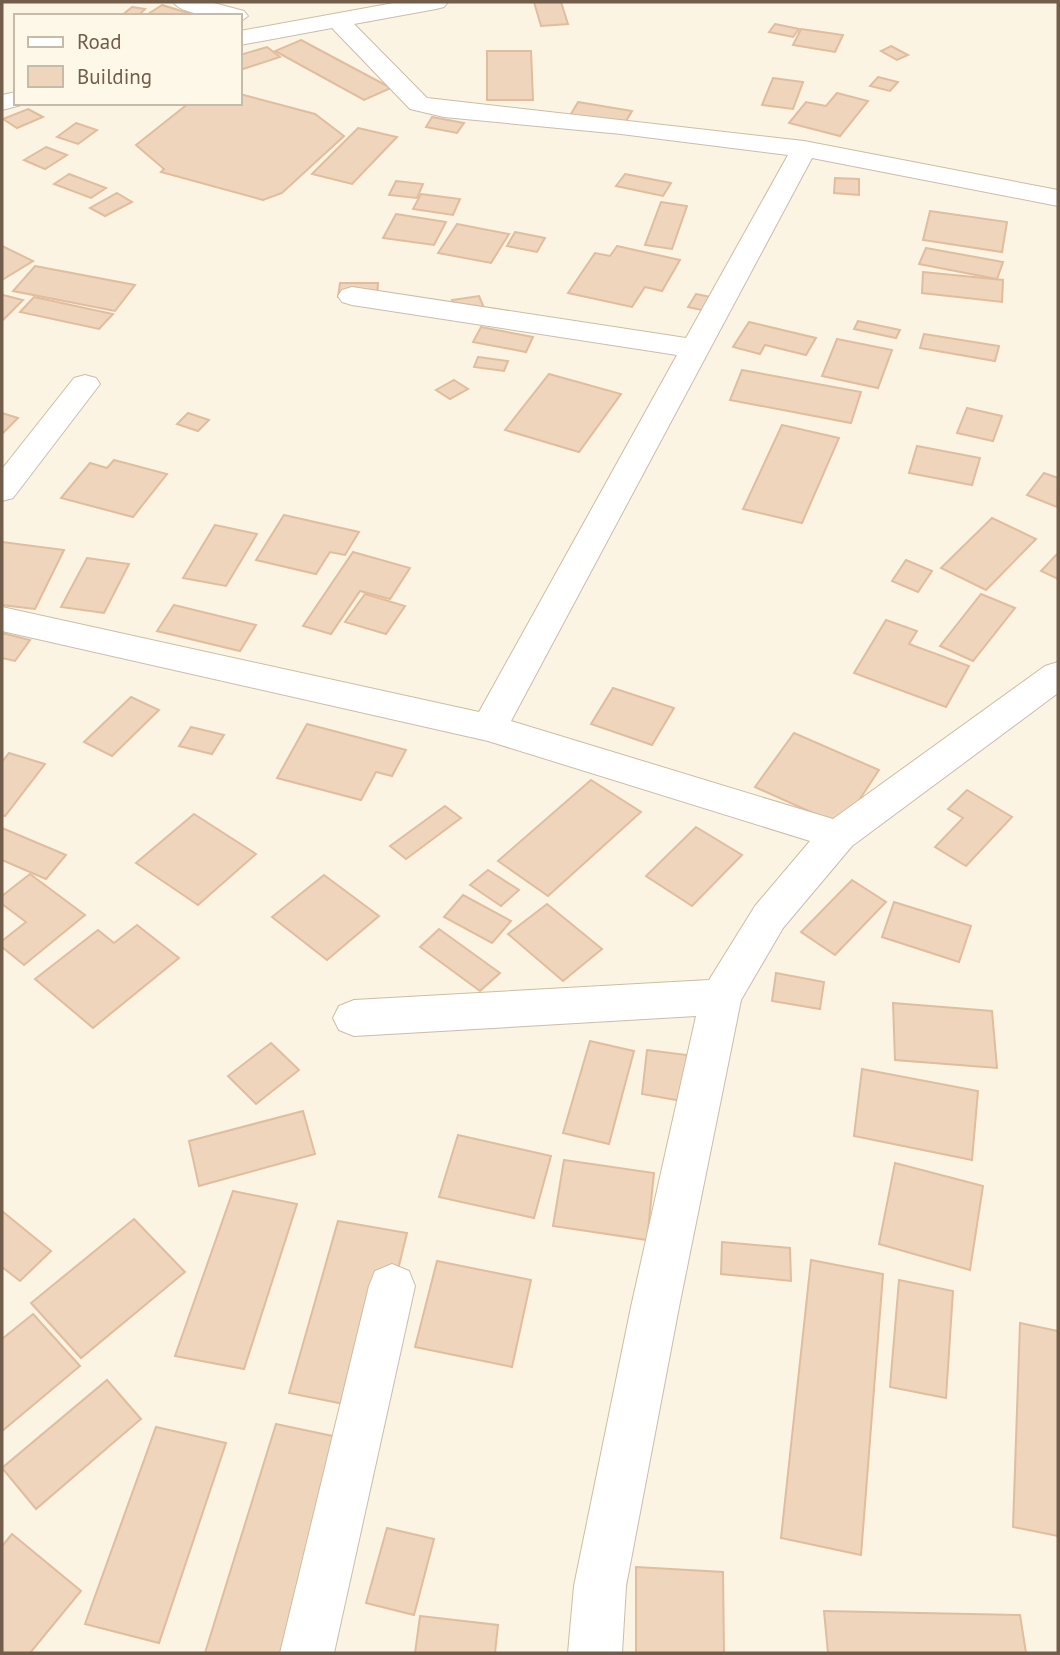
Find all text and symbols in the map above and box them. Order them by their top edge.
legend [14,14,242,105]
text: Road [77,28,121,55]
text: Building [77,63,152,90]

